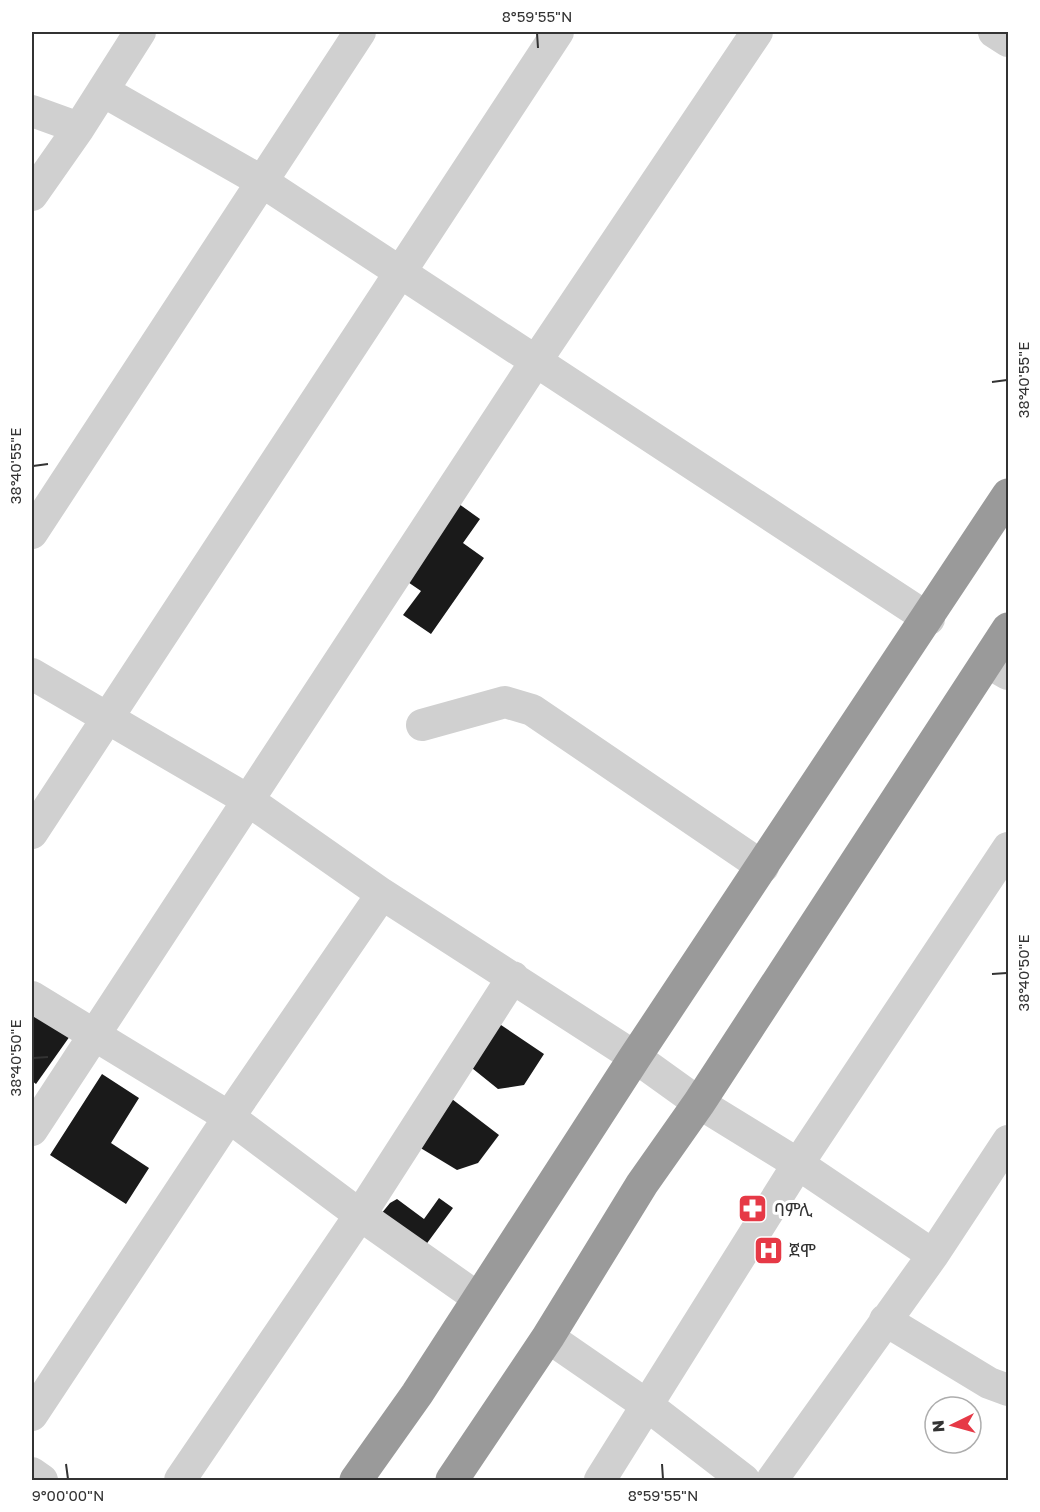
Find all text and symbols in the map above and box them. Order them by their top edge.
text: 8°59'55"N [502,7,572,25]
text: 38°40'55"E [1014,342,1032,418]
text: 38°40'55"E [6,428,24,504]
text: 38°40'50"E [1014,934,1032,1012]
text: 38°40'50"E [6,1019,24,1097]
pharmacy icon: ባምሊ [737,1193,769,1225]
place label: ባምሊ [774,1198,813,1220]
hospital icon: ጀሞ [752,1234,784,1266]
place label: ጀሞ [789,1239,816,1261]
north arrow [923,1395,983,1455]
text: N [928,1419,949,1433]
text: 9°00'00"N [32,1486,104,1504]
text: 8°59'55"N [628,1486,698,1504]

